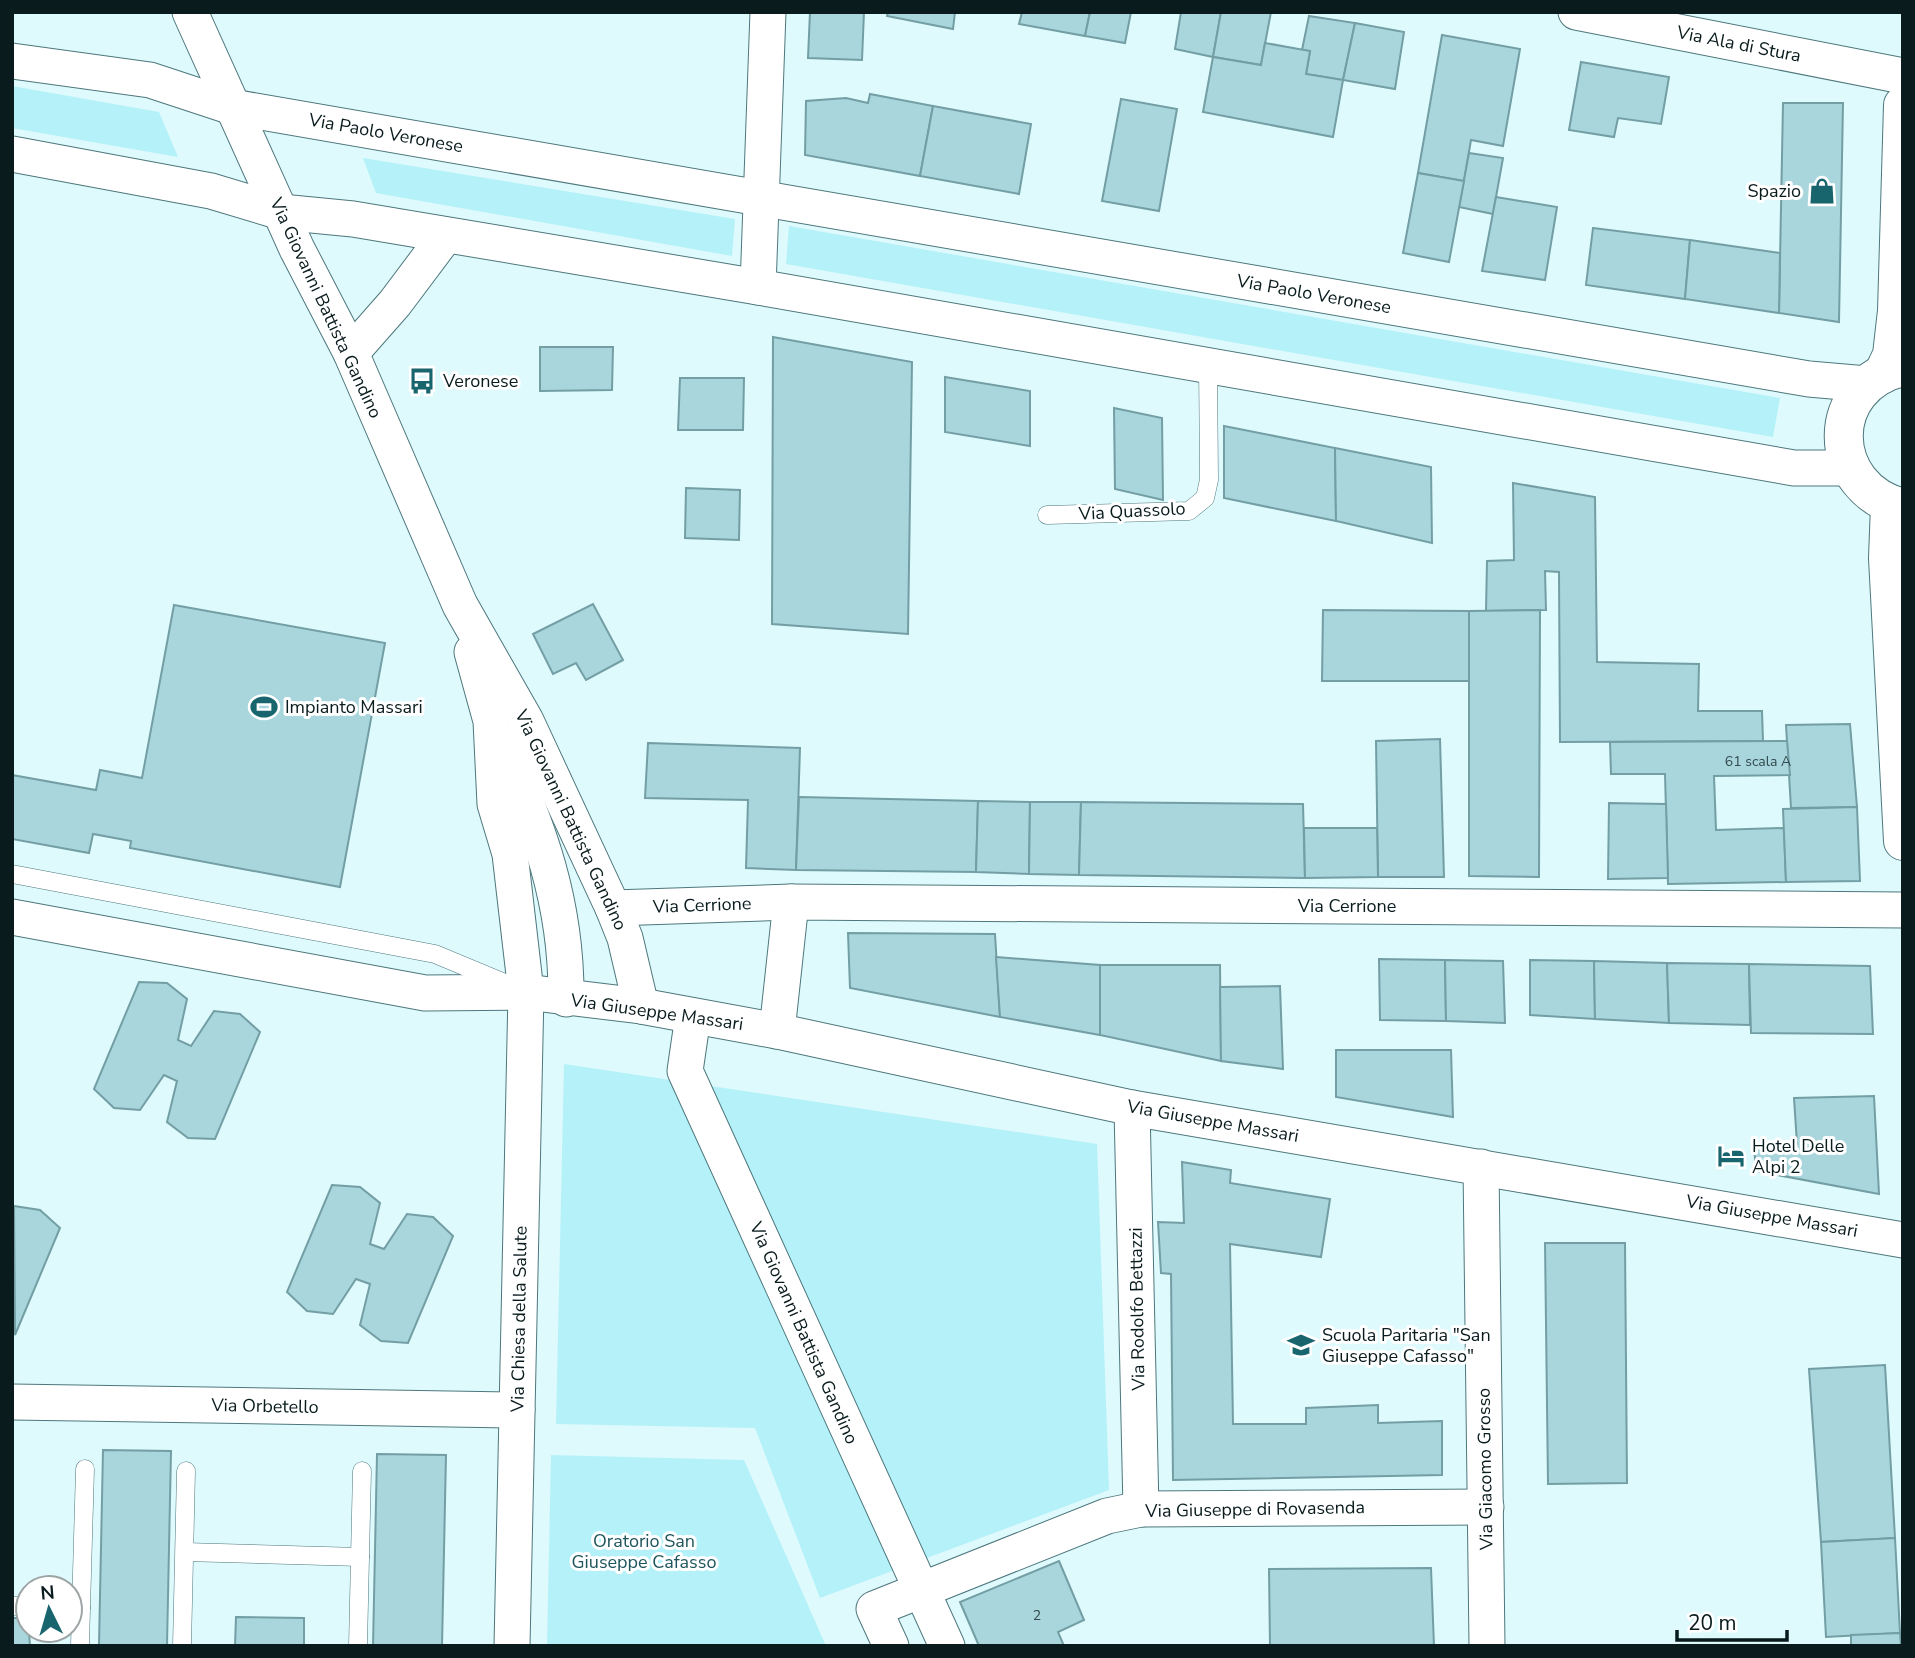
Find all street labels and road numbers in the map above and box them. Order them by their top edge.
street label: Via Ala di Stura [1674,20,1803,68]
street label: Via Paolo Veronese [306,107,465,158]
street label: Via Giovanni Battista Gandino [264,193,388,422]
street label: Via Paolo Veronese [1234,268,1393,319]
street label: Via Quassolo [1077,496,1186,526]
street label: Via Giovanni Battista Gandino [509,705,633,934]
street label: Via Cerrione [651,891,752,919]
street label: Via Cerrione [1297,894,1396,918]
street label: Via Giuseppe Massari [568,988,745,1036]
street label: Via Giuseppe Massari [1124,1094,1301,1148]
street label: Via Giuseppe Massari [1683,1189,1860,1243]
street label: Via Giovanni Battista Gandino [744,1217,864,1448]
street label: Via Chiesa della Salute [505,1226,533,1413]
street label: Via Rodolfo Bettazzi [1124,1227,1150,1392]
street label: Via Giacomo Grosso [1472,1388,1498,1551]
street label: Via Orbetello [210,1393,319,1419]
street label: Via Giuseppe di Rovasenda [1144,1495,1365,1523]

